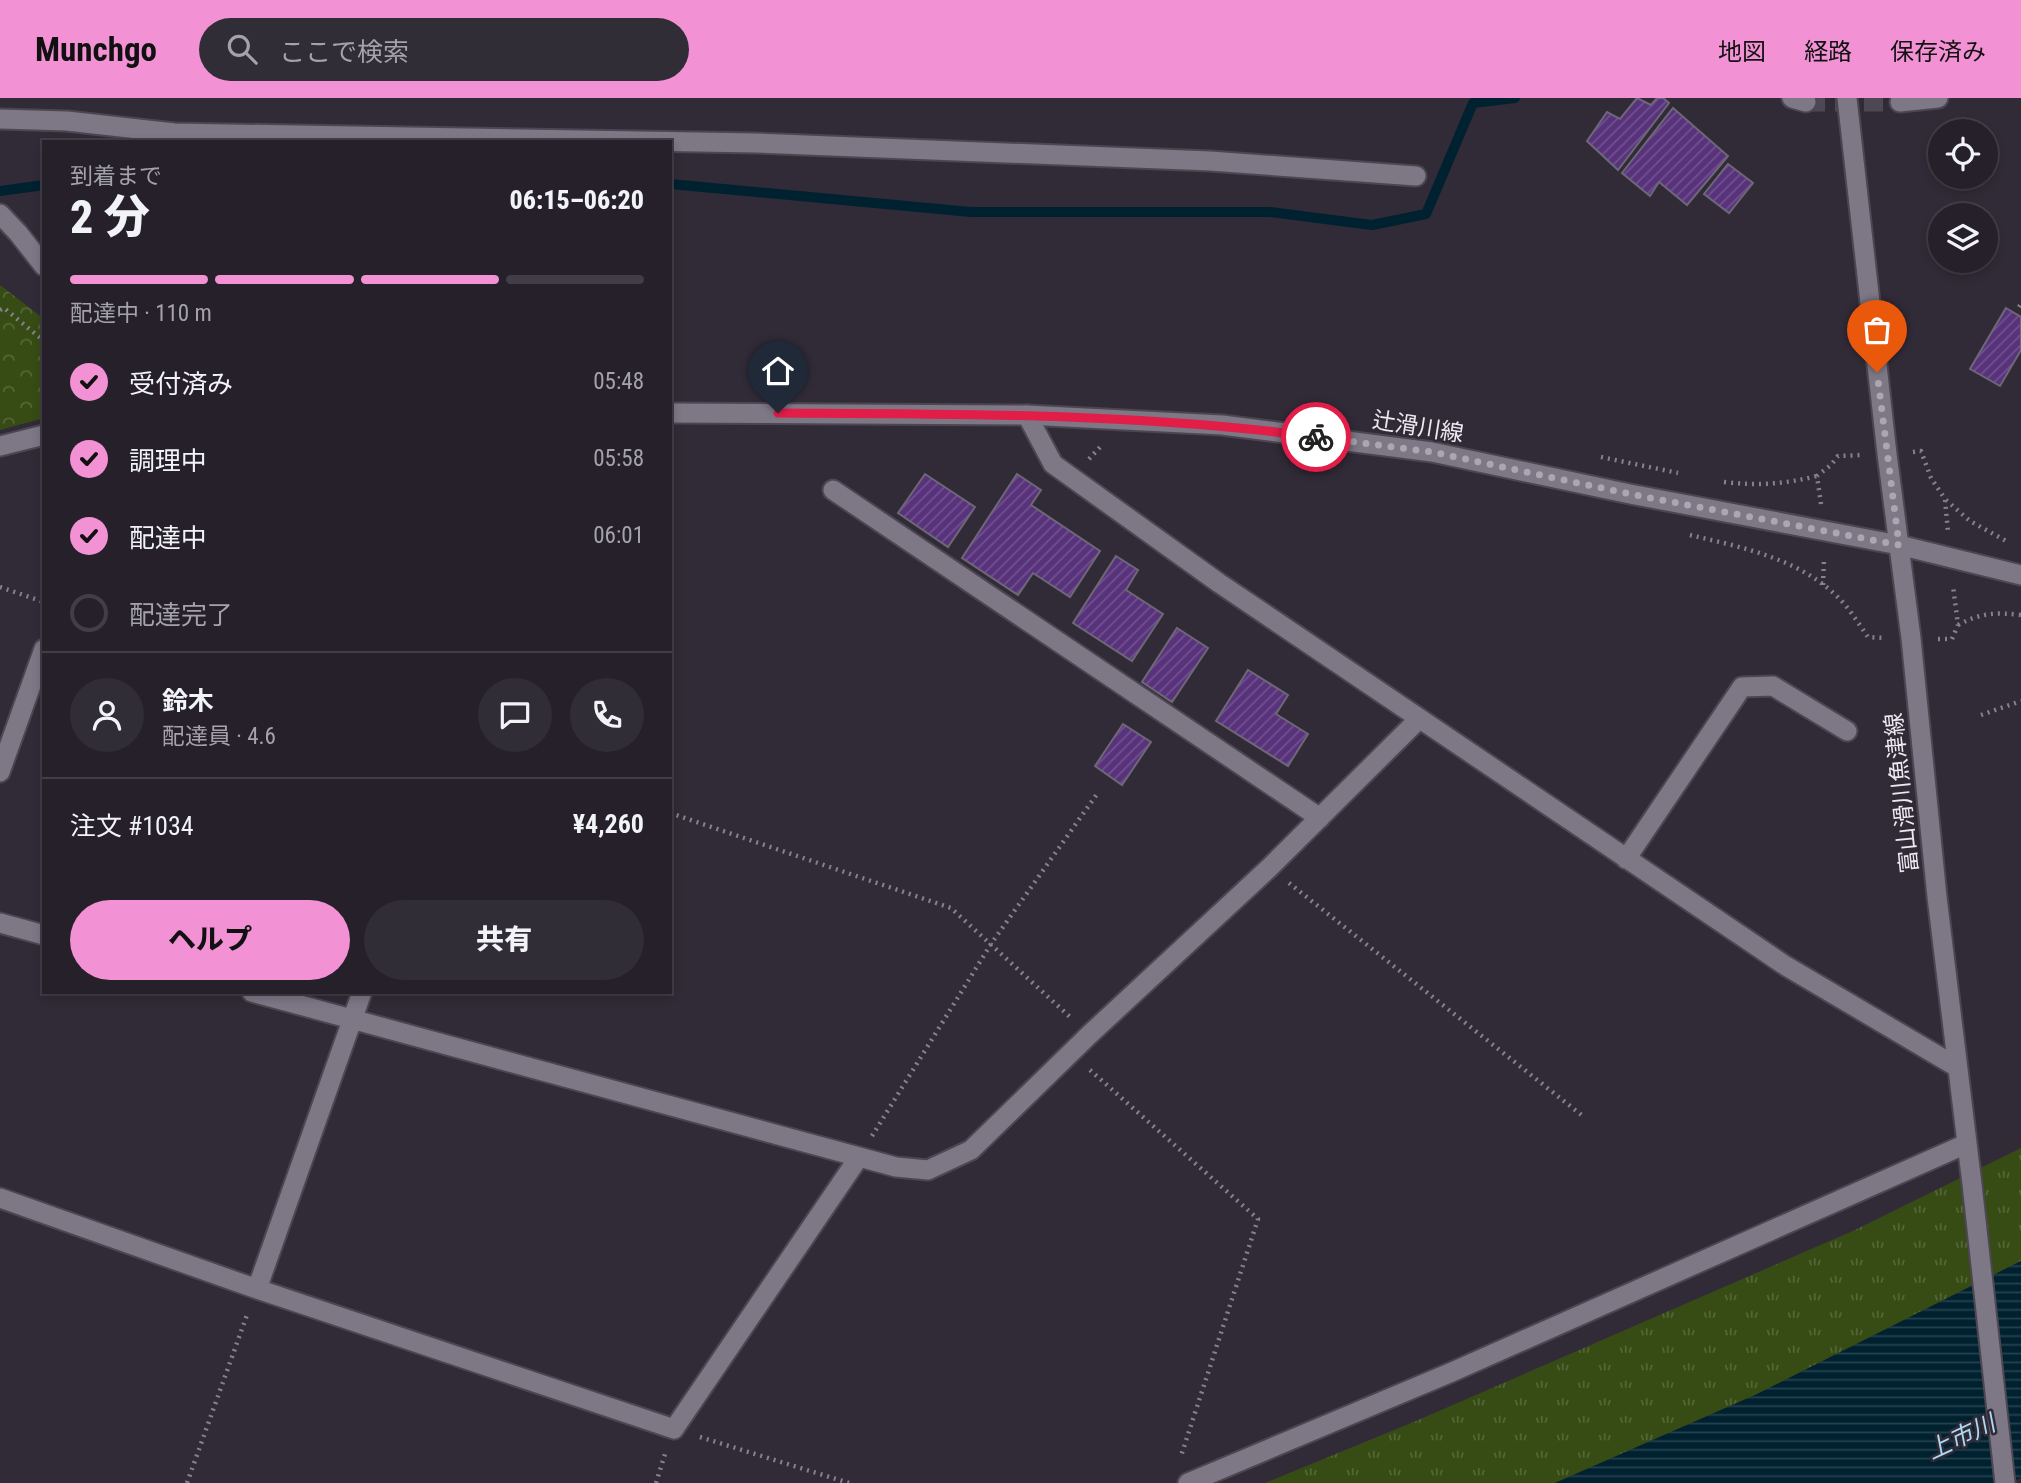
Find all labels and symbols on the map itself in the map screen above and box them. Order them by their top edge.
pin [1847,300,1907,372]
pin [748,341,808,413]
courier [1281,402,1351,472]
street label: 辻滑川線 [1370,406,1466,448]
street label: 富山滑川魚津線 [1880,712,1924,874]
water label: 上市川 [1922,1408,2002,1465]

